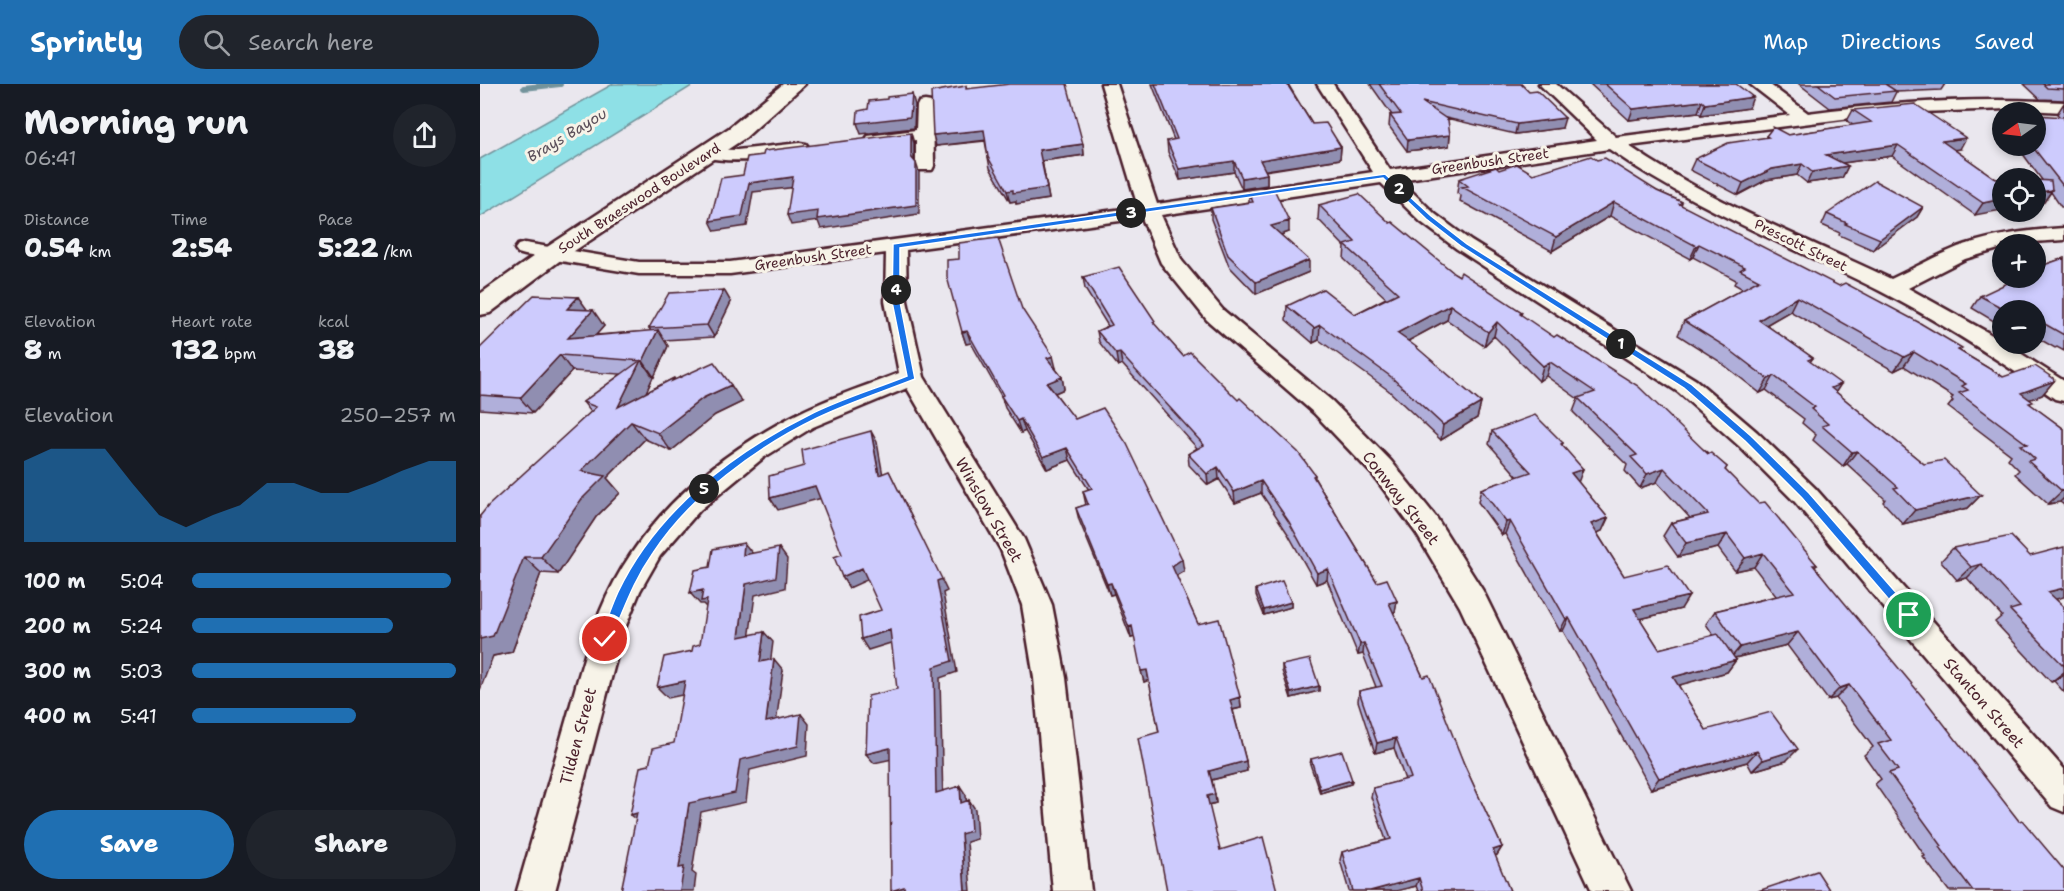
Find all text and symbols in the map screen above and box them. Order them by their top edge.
search box [179,15,599,69]
text: Sprintly [30,23,143,61]
icon: search [200,26,233,59]
text: Search here [248,28,374,57]
text: Map [1763,28,1808,56]
text: Directions [1841,28,1941,56]
text: Saved [1974,28,2034,56]
text: Morning run [24,100,248,145]
north arrow [1992,102,2046,156]
map controls [1992,102,2046,354]
water label: Brays Bayou [523,103,611,167]
button: share [393,104,456,167]
street label: South Braeswood Boulevard [554,139,724,257]
street label: Greenbush Street [1430,144,1550,178]
text: 06:41 [24,145,77,171]
button: locate [1992,168,2046,222]
pin: 2 [1384,174,1414,204]
text: 2 [1393,178,1405,199]
pin: 3 [1116,198,1146,228]
text: 3 [1125,202,1137,223]
text: Distance [24,209,90,230]
text: Time [171,209,208,230]
text: Pace [318,209,353,230]
street label: Prescott Street [1752,215,1850,275]
text: 0.54 [24,230,83,265]
text: 2:54 [171,230,232,265]
text: 5:22 [318,230,378,265]
button: + [1992,234,2046,288]
street label: Greenbush Street [753,240,873,274]
text: km [83,241,111,262]
text: /km [378,241,412,262]
pin: 4 [881,275,911,305]
text: 4 [890,279,902,300]
button: − [1992,300,2046,354]
text: Elevation [24,311,96,332]
text: Heart rate [171,311,253,332]
text: kcal [318,311,349,332]
pin: 1 [1606,329,1636,359]
text: 8 [24,332,42,367]
text: 132 [171,332,219,367]
text: 38 [318,332,354,367]
text: 1 [1617,333,1625,354]
text: m [42,343,61,364]
text: bpm [219,343,256,364]
text: Elevation [24,402,114,428]
text: 250–257 m [339,402,456,428]
street label: Conway Street [1358,447,1444,549]
street label: Winslow Street [951,454,1027,566]
pin: 5 [689,474,719,504]
text: 5 [699,478,709,499]
text: 100 m [24,568,86,594]
text: 5:04 [120,568,164,594]
pin [1883,589,1934,640]
icon: arrive [1892,598,1925,631]
text: 200 m [24,613,91,639]
text: 5:24 [120,613,163,639]
pin [579,613,630,664]
icon: check [588,622,621,655]
street label: Stanton Street [1939,653,2029,753]
text: 300 m [24,658,91,684]
text: 5:03 [120,658,163,684]
street label: Tilden Street [555,685,601,787]
text: 400 m [24,703,91,729]
text: 5:41 [120,703,157,729]
button: Save [24,810,234,879]
button: Share [246,810,456,879]

